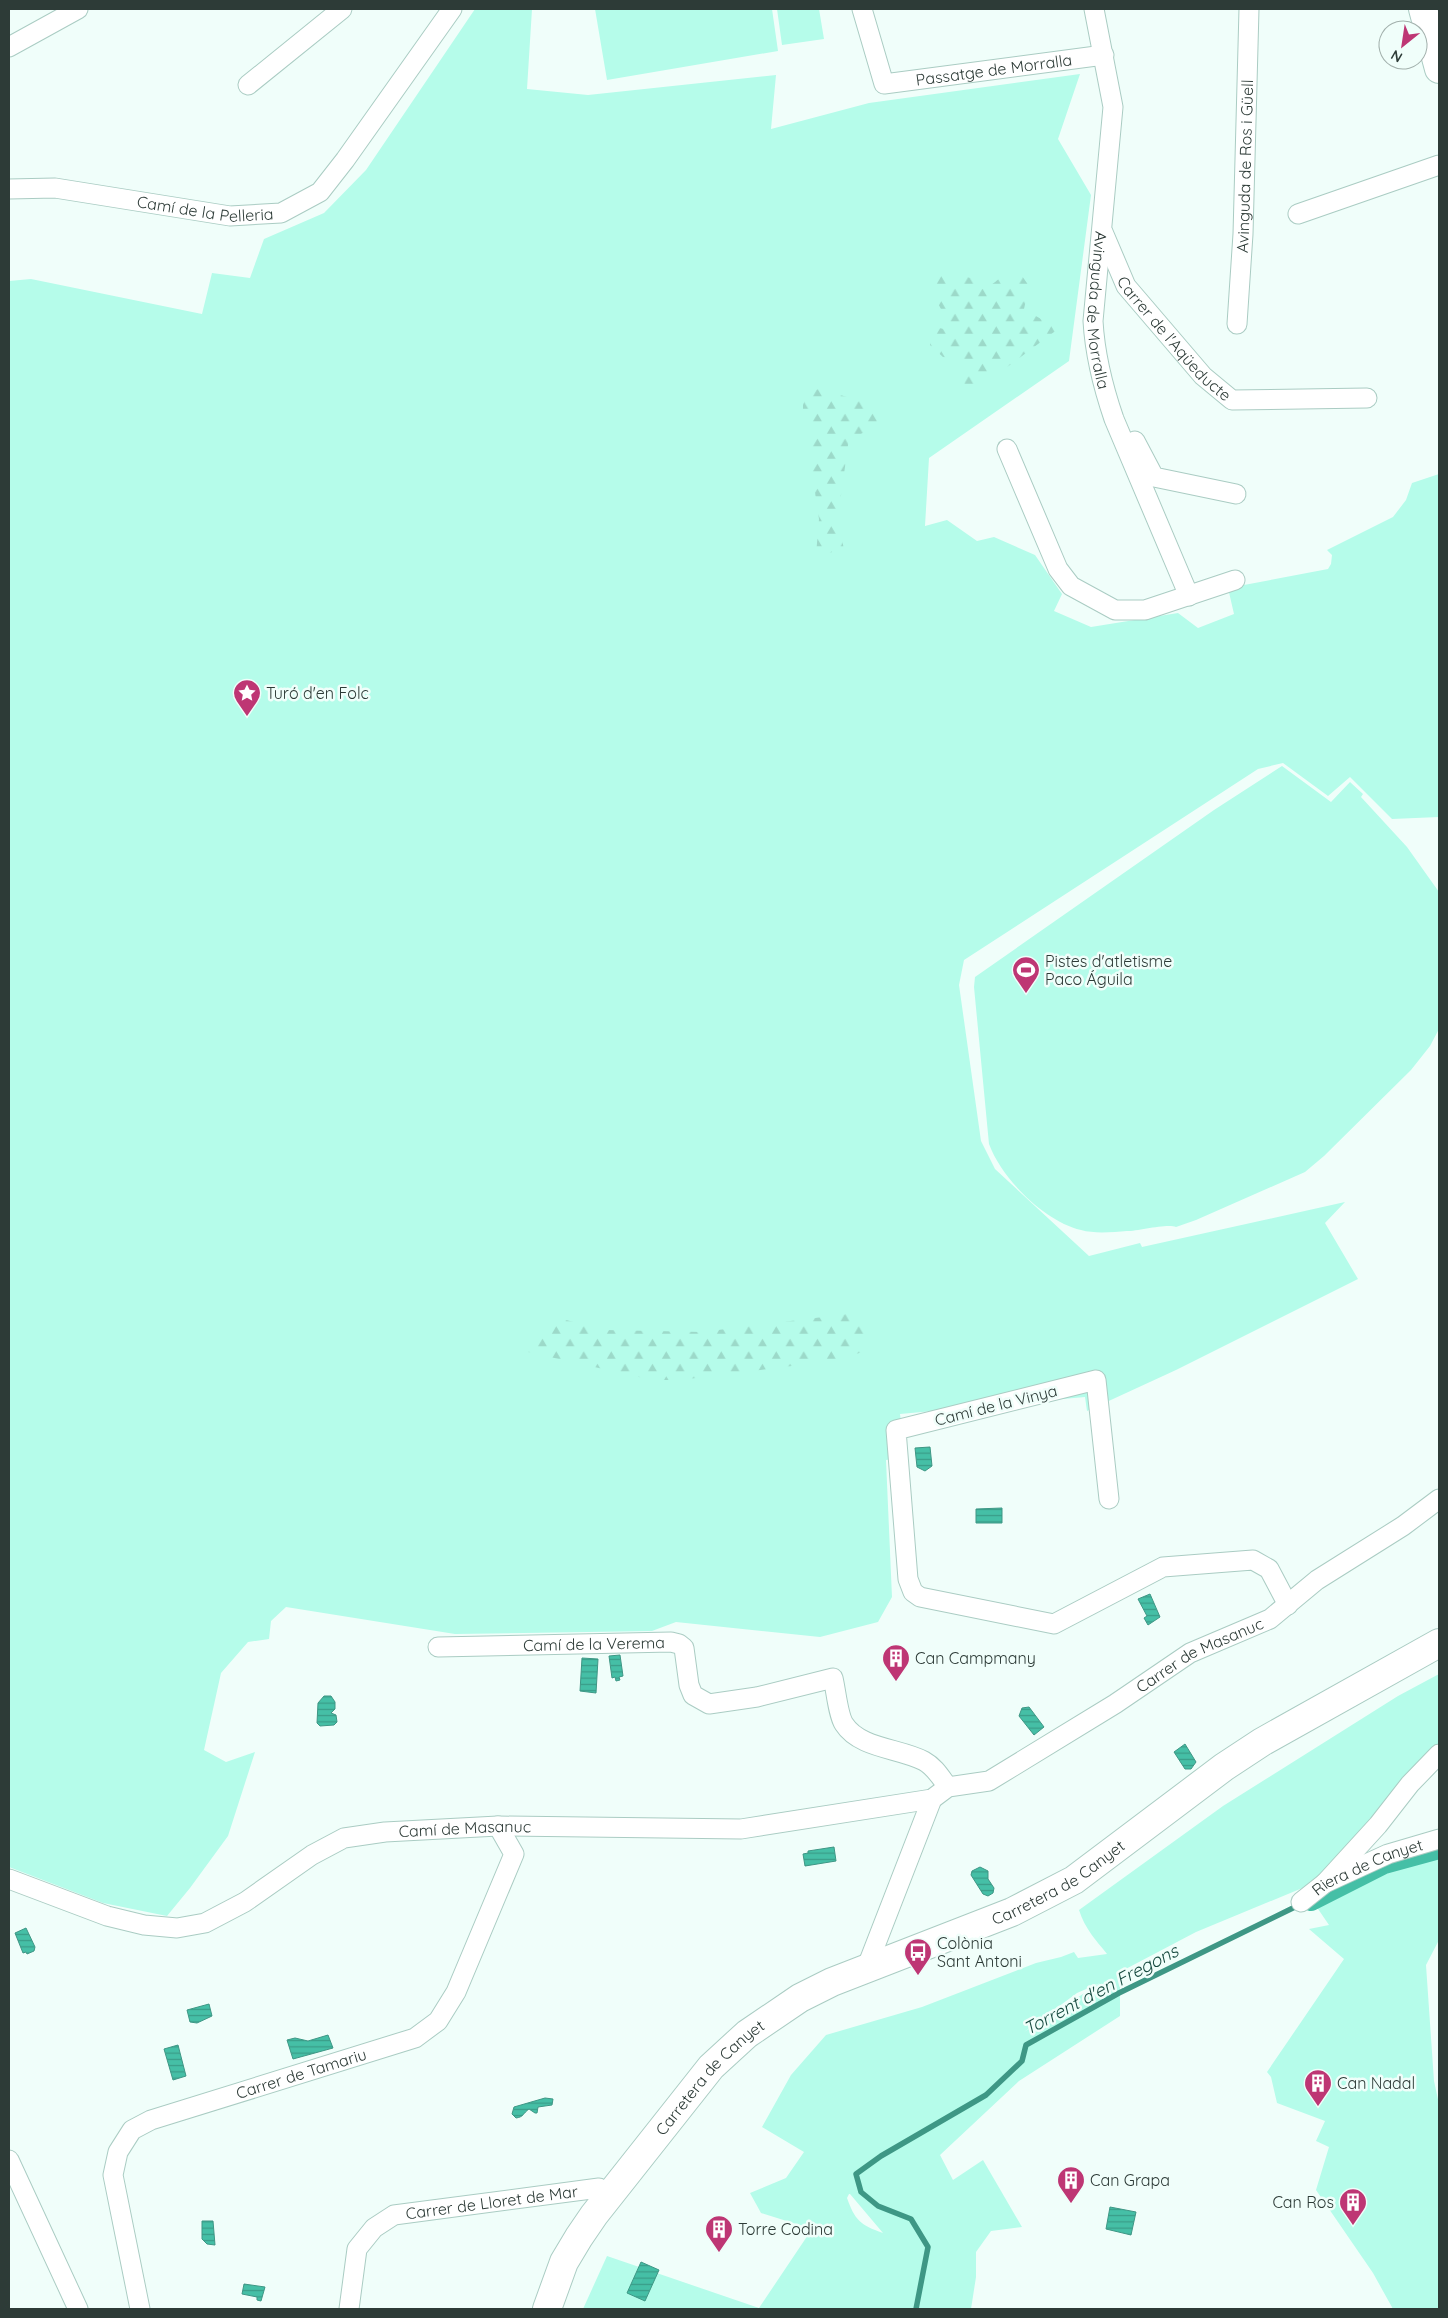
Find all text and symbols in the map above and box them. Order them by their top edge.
north arrow [1378,20,1428,70]
text: N [1388,46,1405,67]
street label: Passatge de Morralla [915,49,1073,90]
street label: Avinguda de Ros i Güell [1232,79,1257,254]
street label: Camí de la Pelleria [136,191,274,226]
street label: Avinguda de Morralla [1083,230,1114,391]
street label: Carrer de l'Aqüeducte [1113,273,1235,405]
place icon: Turó d'en Folc [232,678,262,717]
place label: Turó d'en Folc [266,683,369,703]
place label: Pistes d'atletisme Paco Águila [1045,951,1172,989]
sports icon: Pistes d'atletisme Paco Águila [1011,955,1041,994]
street label: Camí de la Vinya [933,1380,1059,1430]
street label: Carrer de Masanuc [1132,1613,1266,1697]
street label: Camí de la Verema [523,1632,665,1655]
building icon: Can Campmany [881,1643,911,1682]
place label: Can Campmany [915,1648,1036,1668]
street label: Camí de Masanuc [398,1816,531,1841]
street label: Riera de Canyet [1308,1834,1425,1900]
street label: Carretera de Canyet [989,1835,1129,1929]
place label: Colònia Sant Antoni [937,1933,1022,1971]
bus stop icon: Colònia Sant Antoni [903,1937,933,1976]
water label: Torrent d'en Fregons [1020,1938,1183,2040]
street label: Carretera de Canyet [651,2015,768,2139]
street label: Carrer de Tamariu [233,2044,369,2103]
building icon: Can Nadal [1303,2068,1333,2107]
place label: Can Nadal [1337,2073,1415,2093]
building icon: Can Grapa [1056,2165,1086,2204]
place label: Can Grapa [1090,2170,1170,2190]
street label: Carrer de Lloret de Mar [404,2181,579,2223]
building icon: Can Ros [1338,2187,1368,2226]
place label: Can Ros [1272,2192,1334,2212]
building icon: Torre Codina [704,2214,734,2253]
place label: Torre Codina [738,2219,833,2239]

